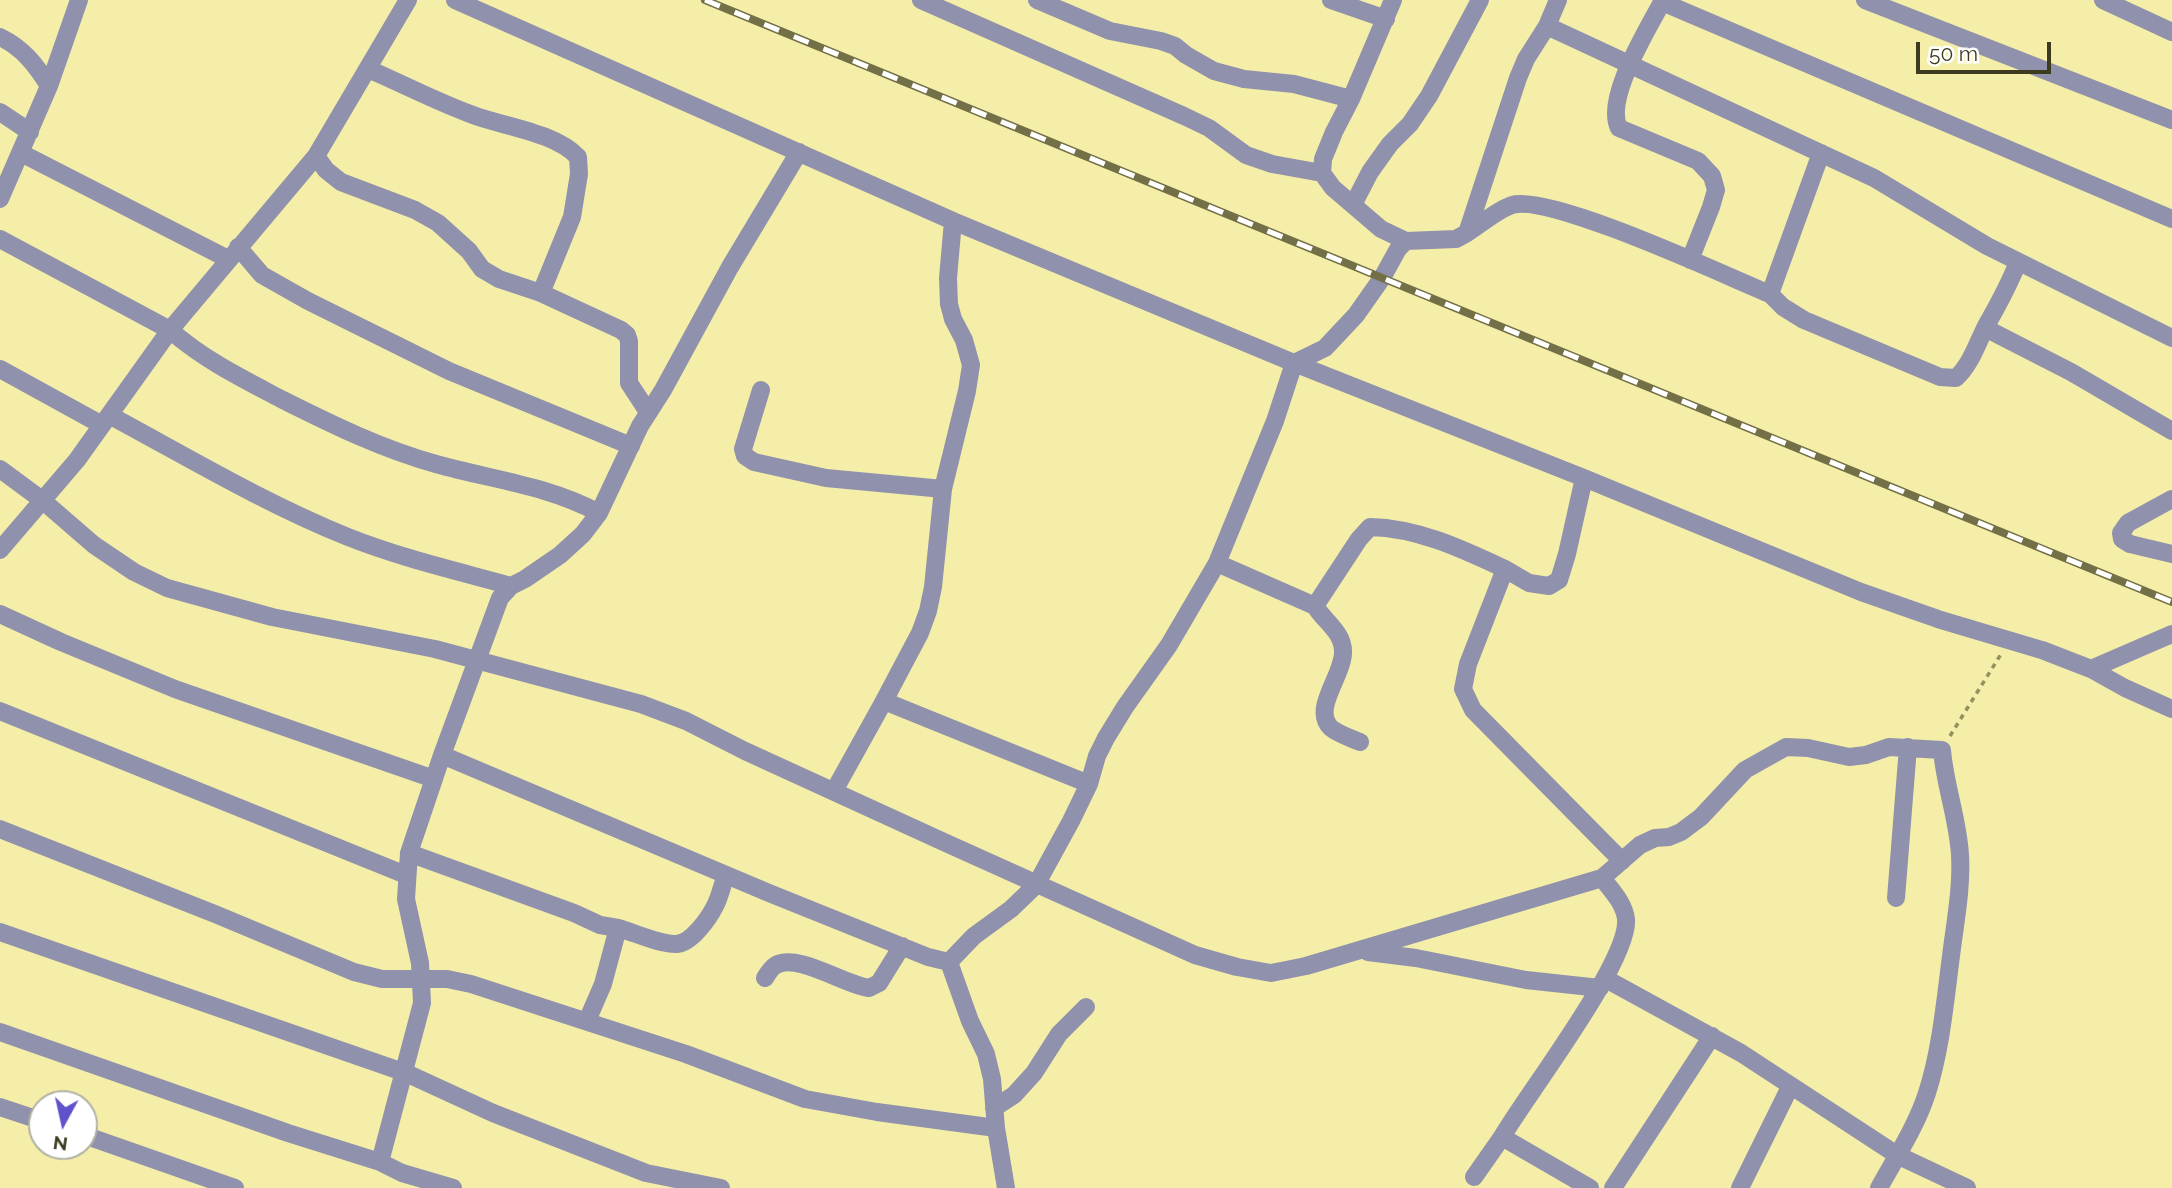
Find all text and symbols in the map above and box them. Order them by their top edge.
scale bar [1920,28,2055,72]
text: 50 m [1929,41,1978,66]
north arrow [28,1090,98,1160]
text: N [52,1132,69,1156]

